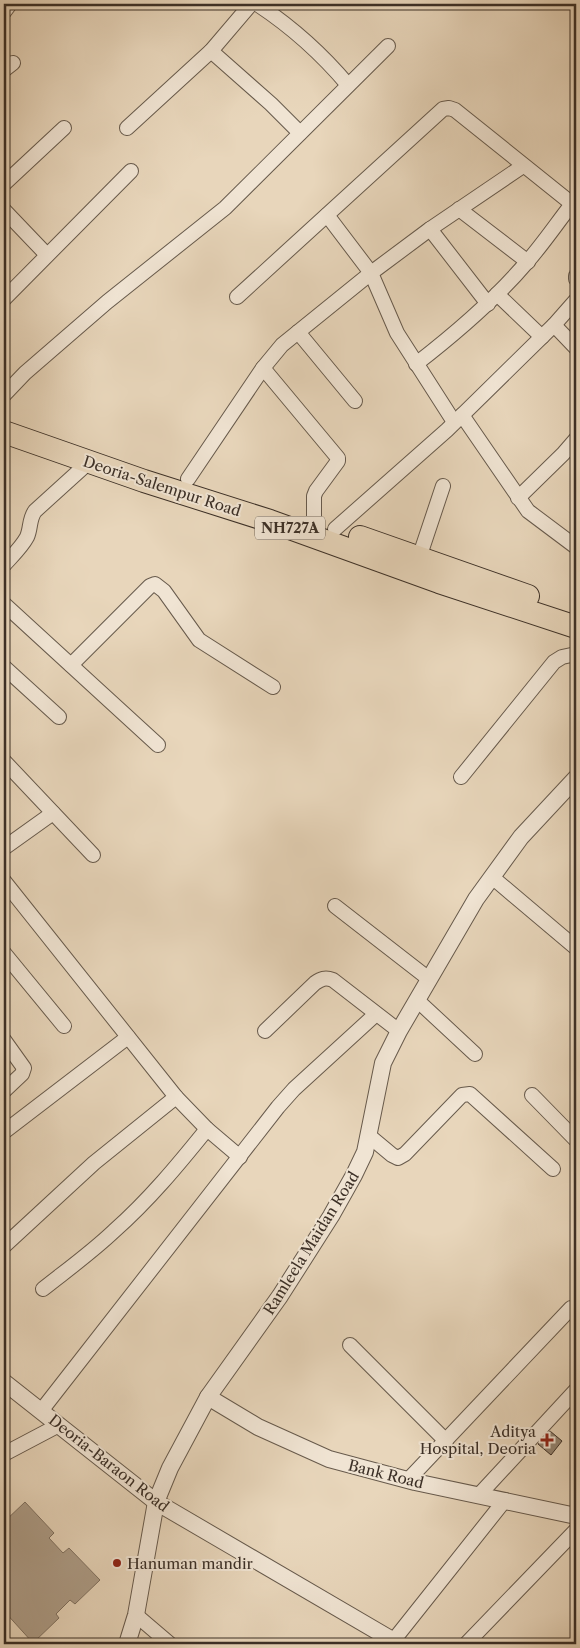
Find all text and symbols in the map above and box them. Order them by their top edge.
street label: Deoria-Salempur Road [81,452,243,520]
road number: NH727A [255,516,325,540]
street label: Ramleela Maidan Road [259,1168,363,1318]
street label: Deoria-Baraon Road [45,1410,173,1516]
place label: Aditya Hospital, Deoria [420,1422,536,1458]
marker: Aditya Hospital, Deoria [540,1433,554,1447]
street label: Bank Road [346,1455,426,1493]
place label: Hanuman mandir [127,1554,254,1573]
marker: Hanuman mandir [111,1557,123,1569]

